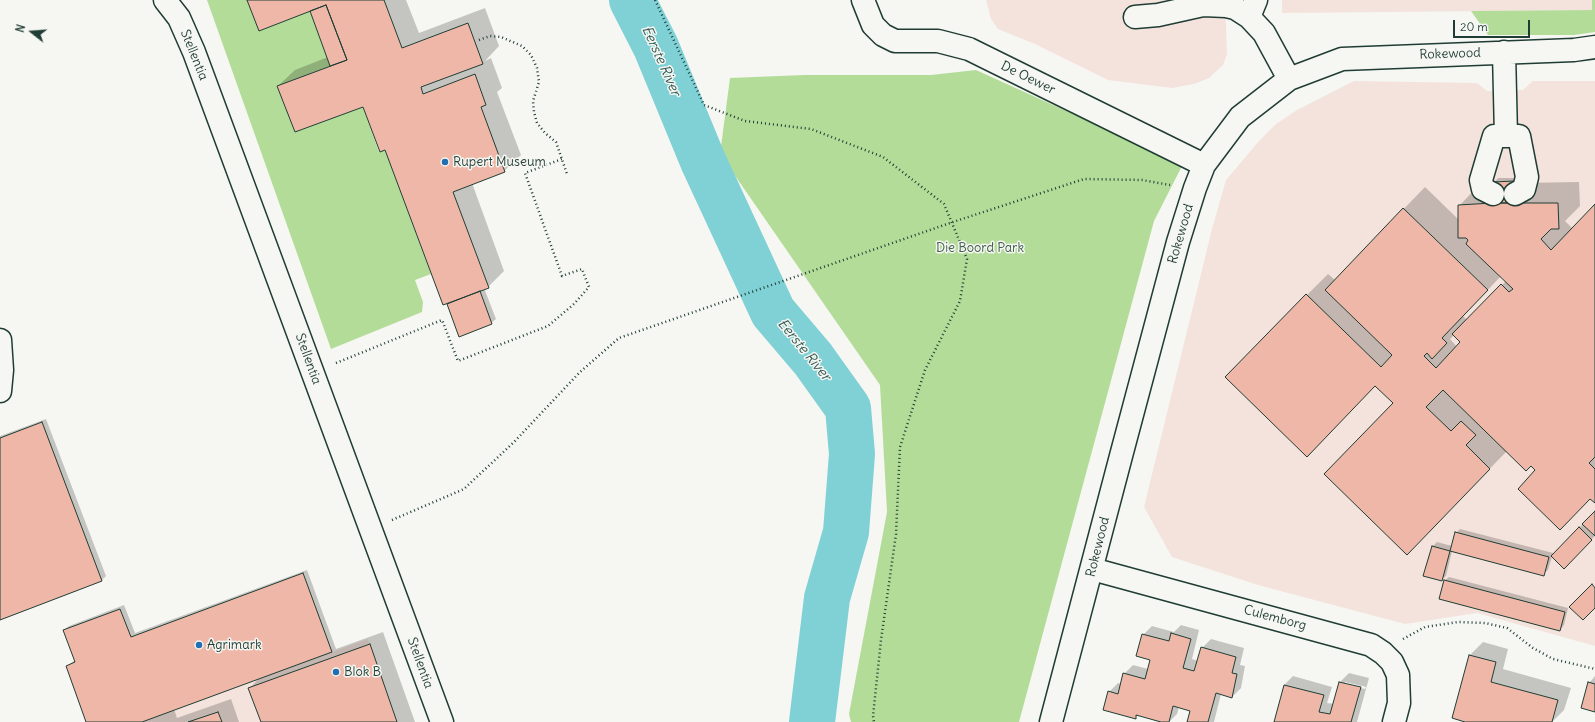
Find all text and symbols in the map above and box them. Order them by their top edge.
north arrow [12,12,52,52]
scale bar [1455,12,1532,38]
text: 20 m [1460,19,1488,34]
text: N [13,23,28,34]
water label: Eerste River [638,23,684,99]
street label: Stellentia [177,27,211,83]
street label: Rokewood [1419,45,1481,63]
street label: De Oewer [998,58,1058,98]
place label: Rupert Museum [453,154,546,170]
marker: Rupert Museum [440,157,450,167]
street label: Rokewood [1165,202,1197,266]
park label: Die Boord Park [936,240,1024,256]
water label: Eerste River [774,316,834,384]
street label: Stellentia [292,331,324,387]
street label: Rokewood [1083,515,1113,579]
street label: Culemborg [1242,602,1308,634]
street label: Stellentia [404,635,436,691]
place label: Agrimark [207,637,262,653]
marker: Agrimark [194,640,204,650]
place label: Blok B [344,664,381,680]
marker: Blok B [331,667,341,677]

